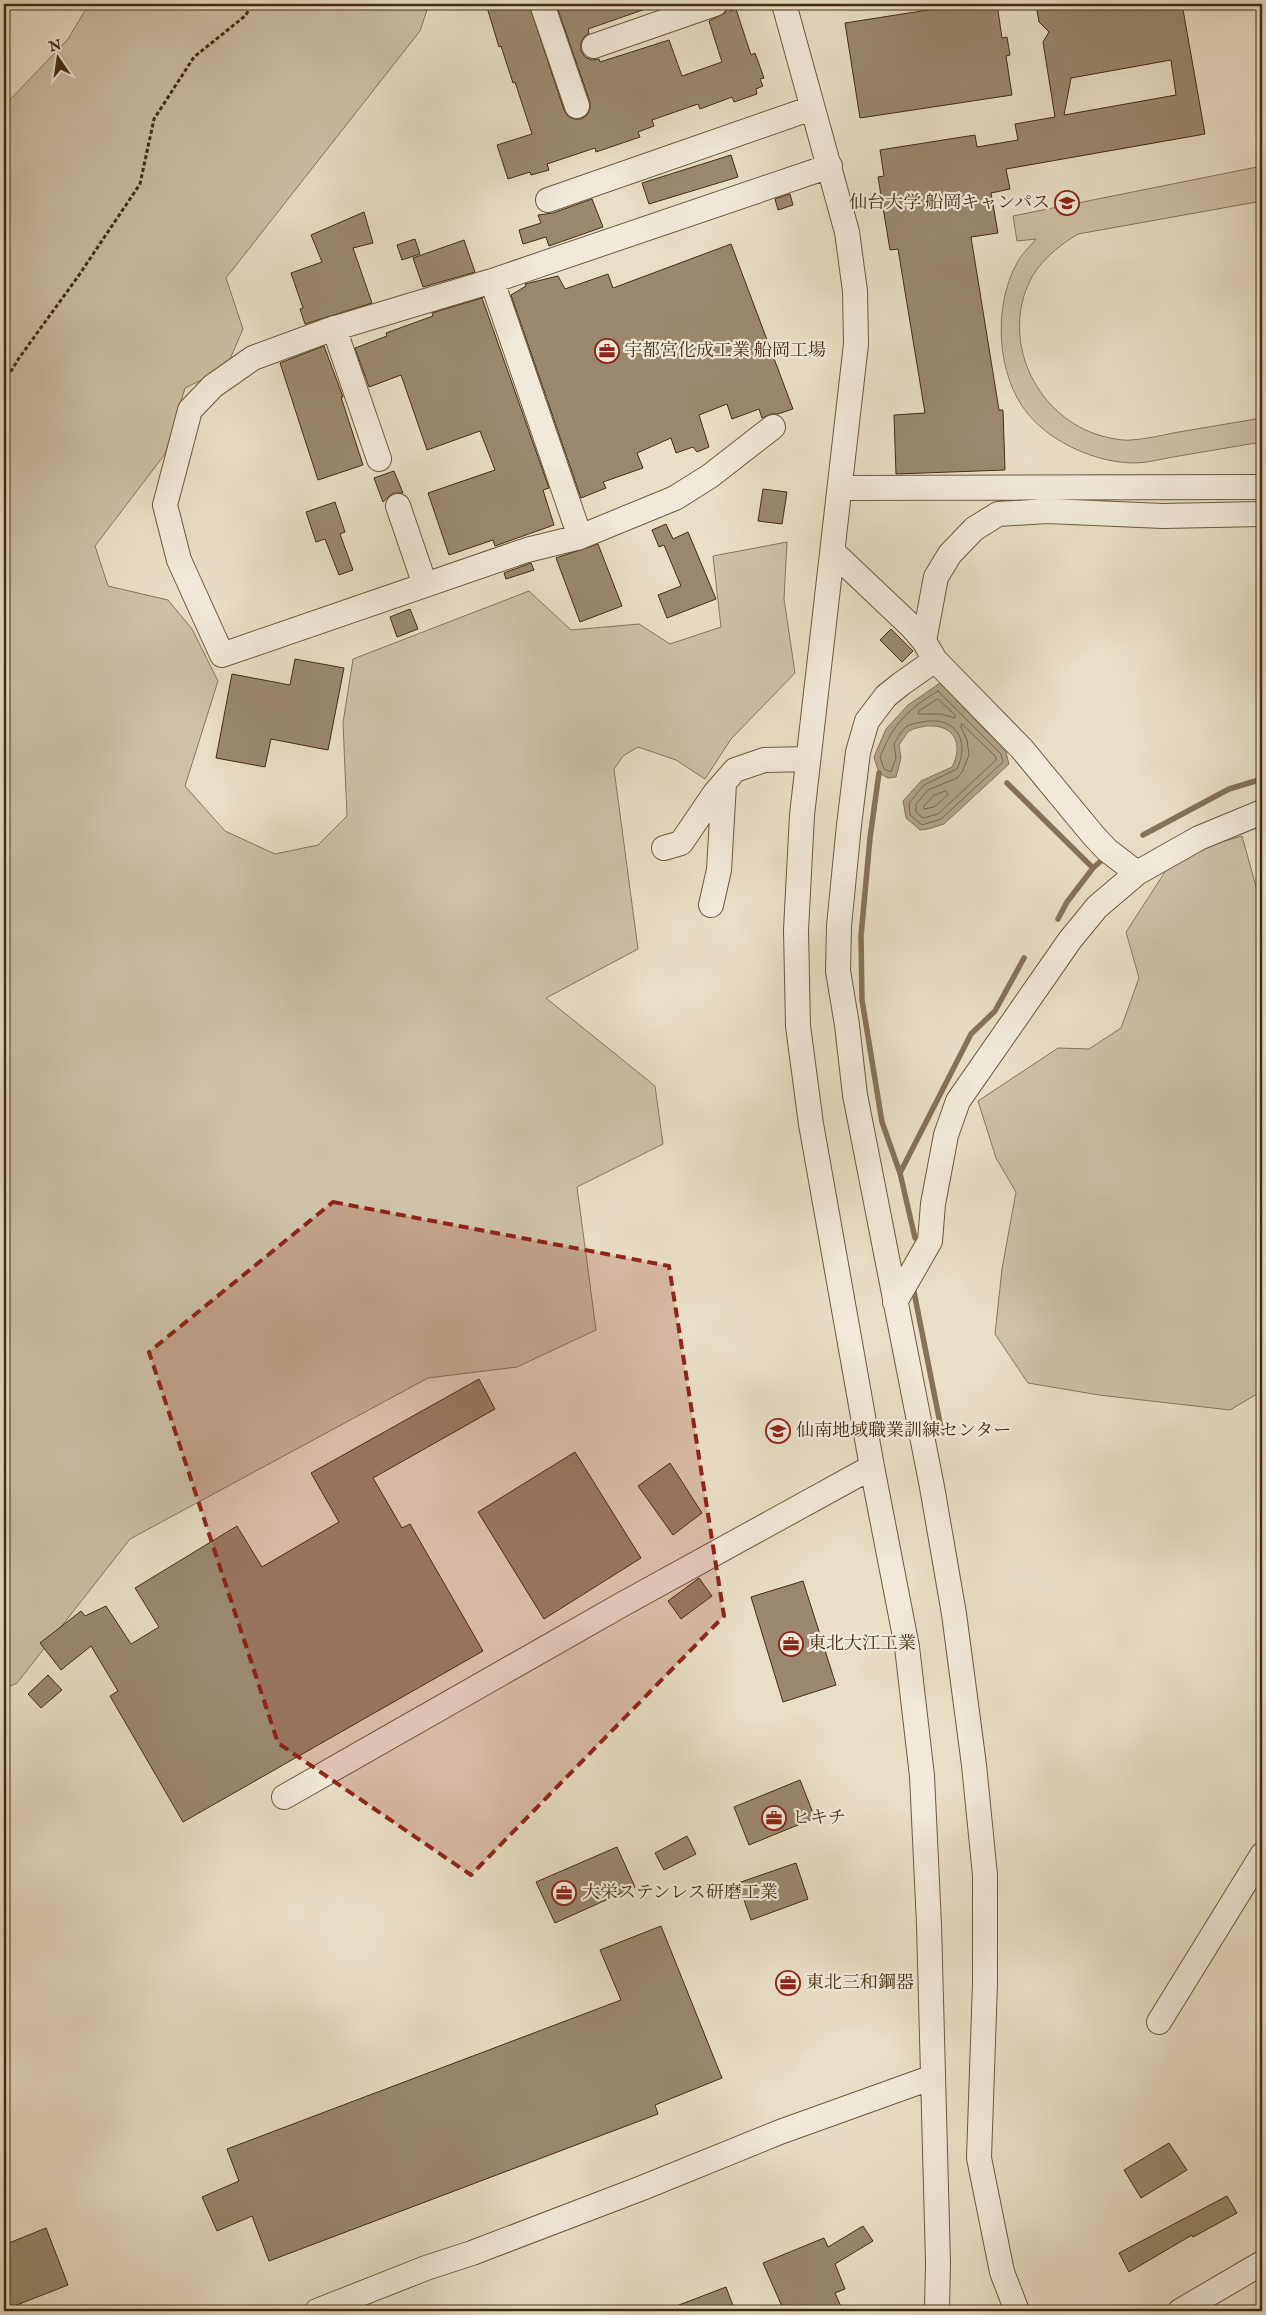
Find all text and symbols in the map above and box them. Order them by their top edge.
north arrow [32,32,82,82]
text: N [46,36,63,57]
school or university icon: 仙台大学 船岡キャンパス [1054,190,1080,216]
place label: 仙台大学 船岡キャンパス [849,192,1050,215]
office icon: 宇都宮化成工業 船岡工場 [594,338,620,364]
place label: 宇都宮化成工業 船岡工場 [624,340,826,363]
school or university icon: 仙南地域職業訓練センター [765,1418,791,1444]
place label: 仙南地域職業訓練センター [796,1420,1011,1443]
office icon: 東北大江工業 [778,1631,804,1657]
place label: 東北大江工業 [808,1633,916,1656]
office icon: ヒキチ [761,1805,787,1831]
place label: ヒキチ [792,1807,846,1830]
office icon: 大栄ステンレス研磨工業 [551,1880,577,1906]
place label: 大栄ステンレス研磨工業 [582,1882,778,1905]
office icon: 東北三和鋼器 [775,1970,801,1996]
place label: 東北三和鋼器 [806,1972,914,1995]

